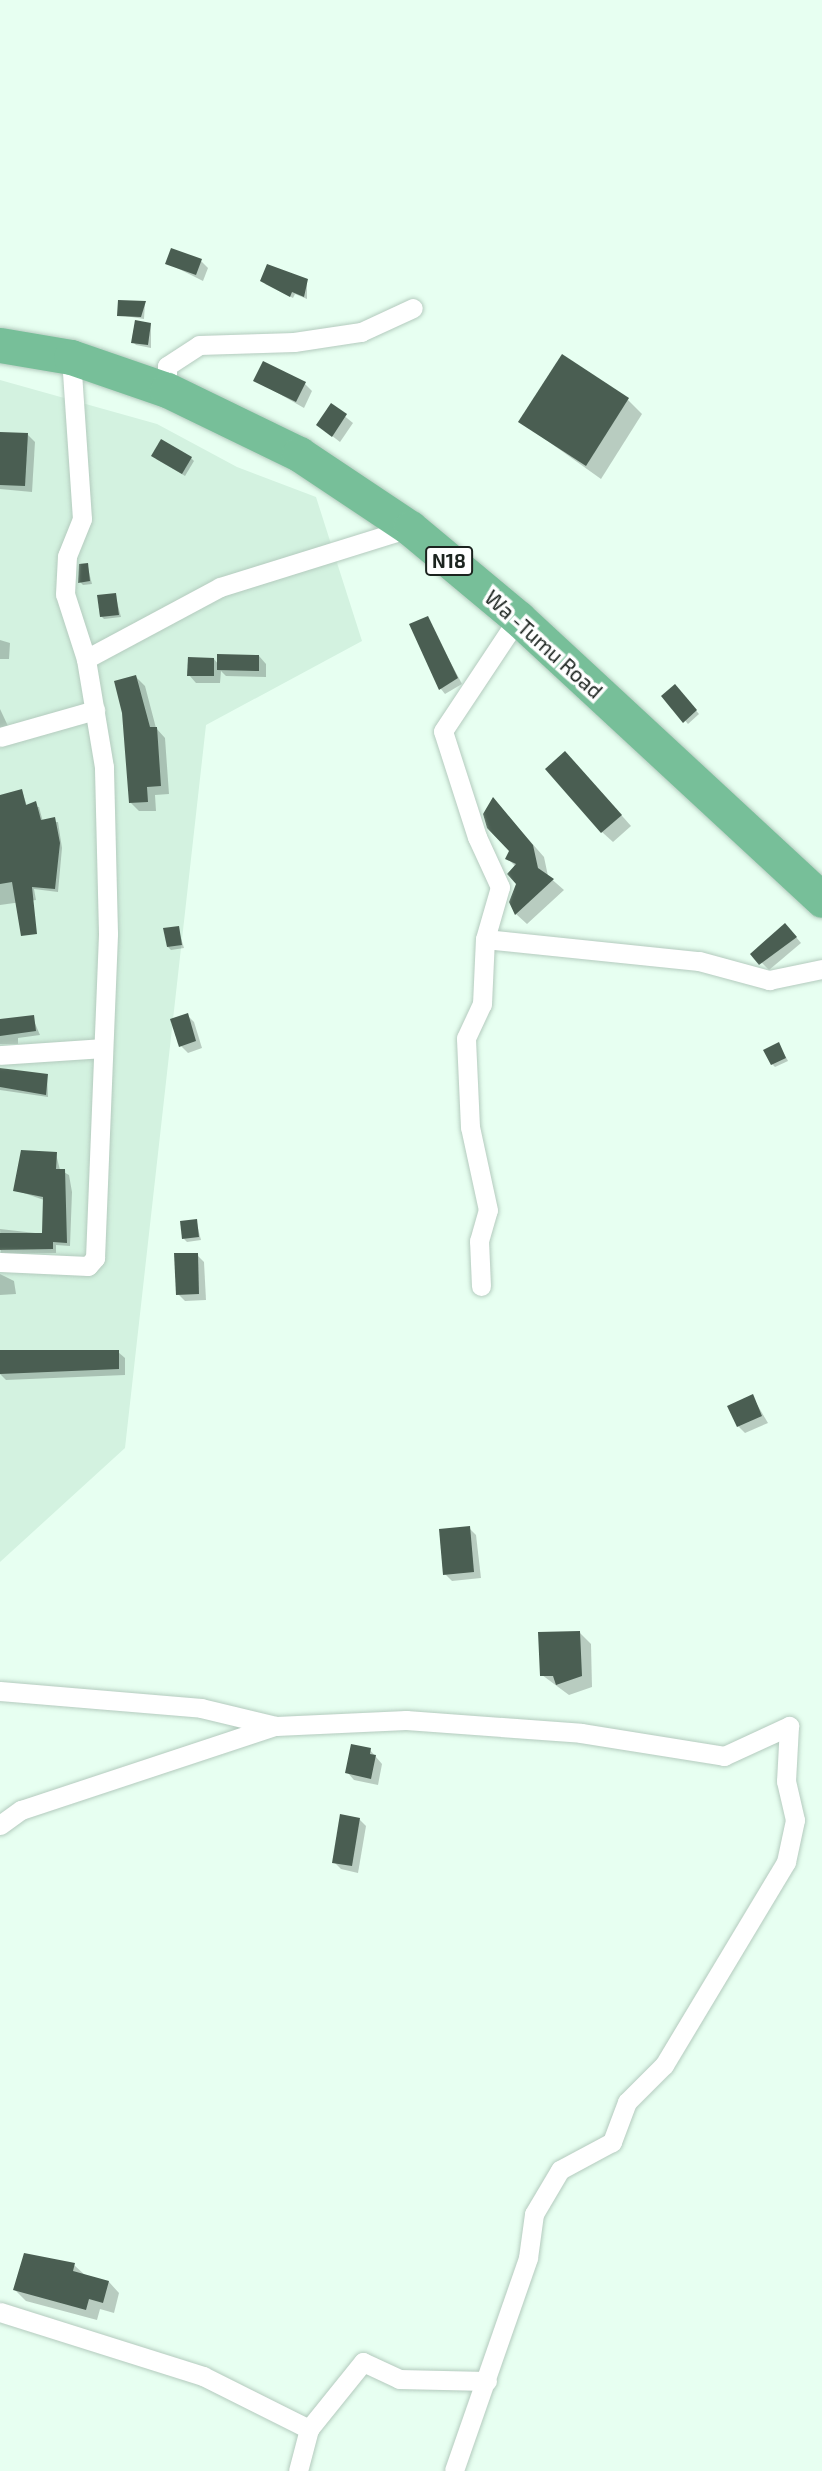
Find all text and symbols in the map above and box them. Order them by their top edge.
road number: N18 [424,546,474,576]
street label: Wa -Tumu Road [480,584,608,704]

